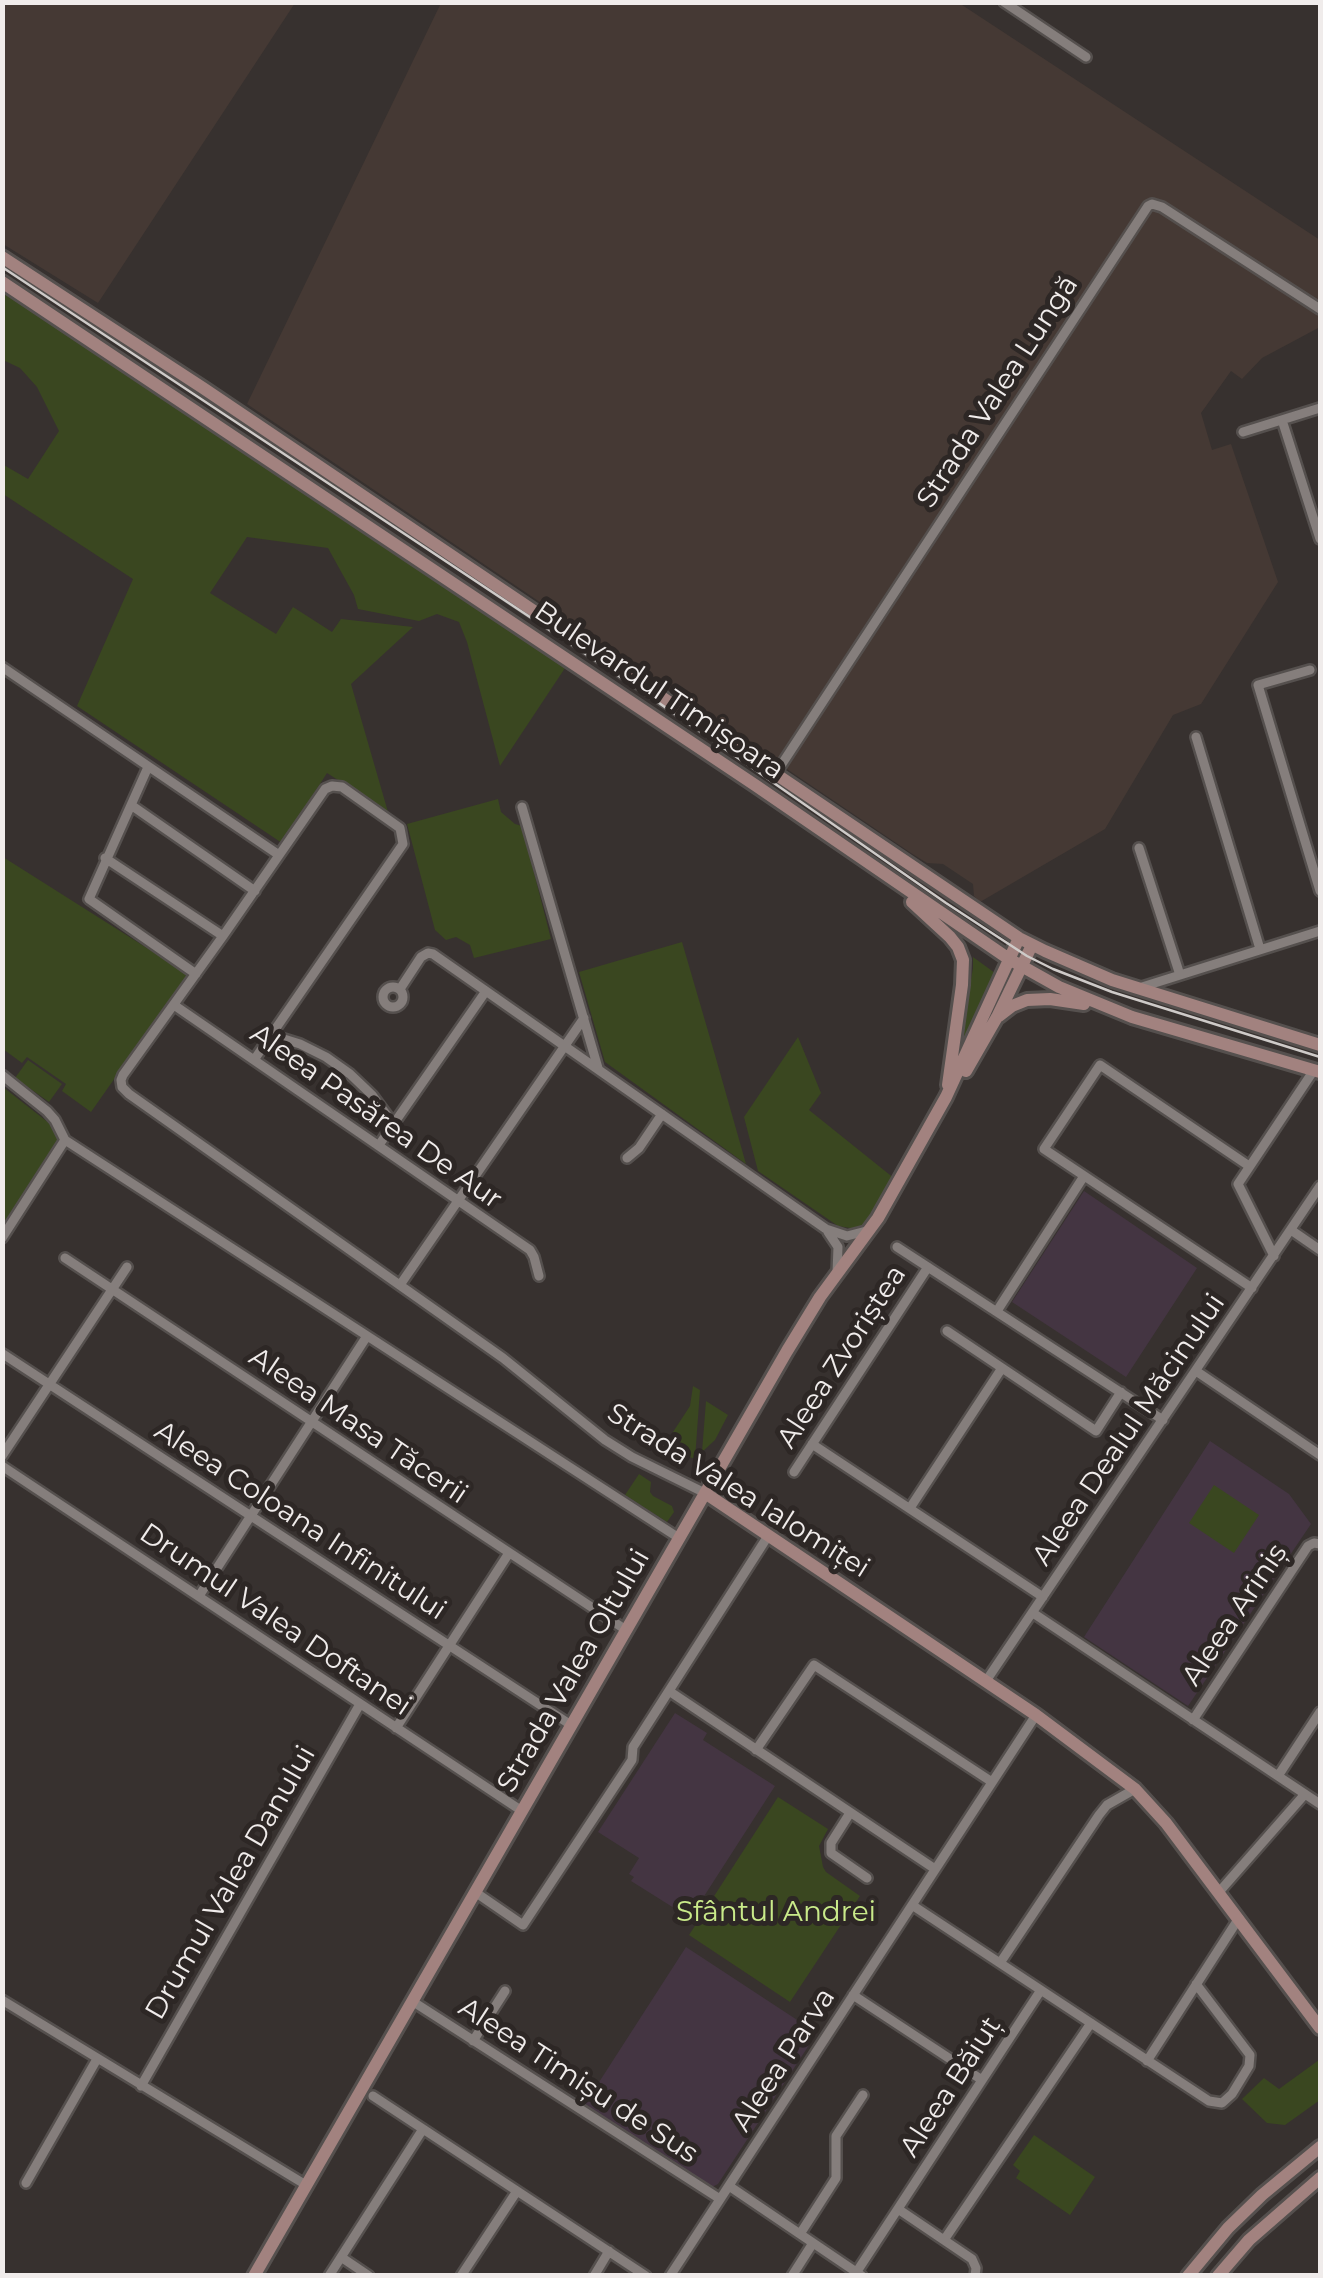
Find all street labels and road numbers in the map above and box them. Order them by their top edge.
street label: Strada Valea Lungă [910,270,1086,514]
street label: Bulevardul Timișoara [528,595,790,787]
street label: Aleea Pasărea De Aur [244,1017,508,1217]
street label: Aleea Zvoriștea [770,1259,914,1455]
street label: Aleea Dealul Măcinului [1026,1288,1232,1572]
street label: Aleea Masa Tăcerii [243,1341,473,1511]
street label: Strada Valea Ialomiței [601,1397,875,1585]
street label: Aleea Coloana Infinitului [148,1414,452,1628]
street label: Drumul Valea Doftanei [133,1517,417,1723]
street label: Aleea Ariniș [1175,1538,1295,1692]
street label: Strada Valea Oltului [491,1543,657,1799]
street label: Drumul Valea Danului [139,1740,323,2026]
street label: Aleea Parva [725,1982,843,2138]
street label: Aleea Timișu de Sus [452,1991,704,2171]
street label: Aleea Băiuț [893,2011,1009,2163]

